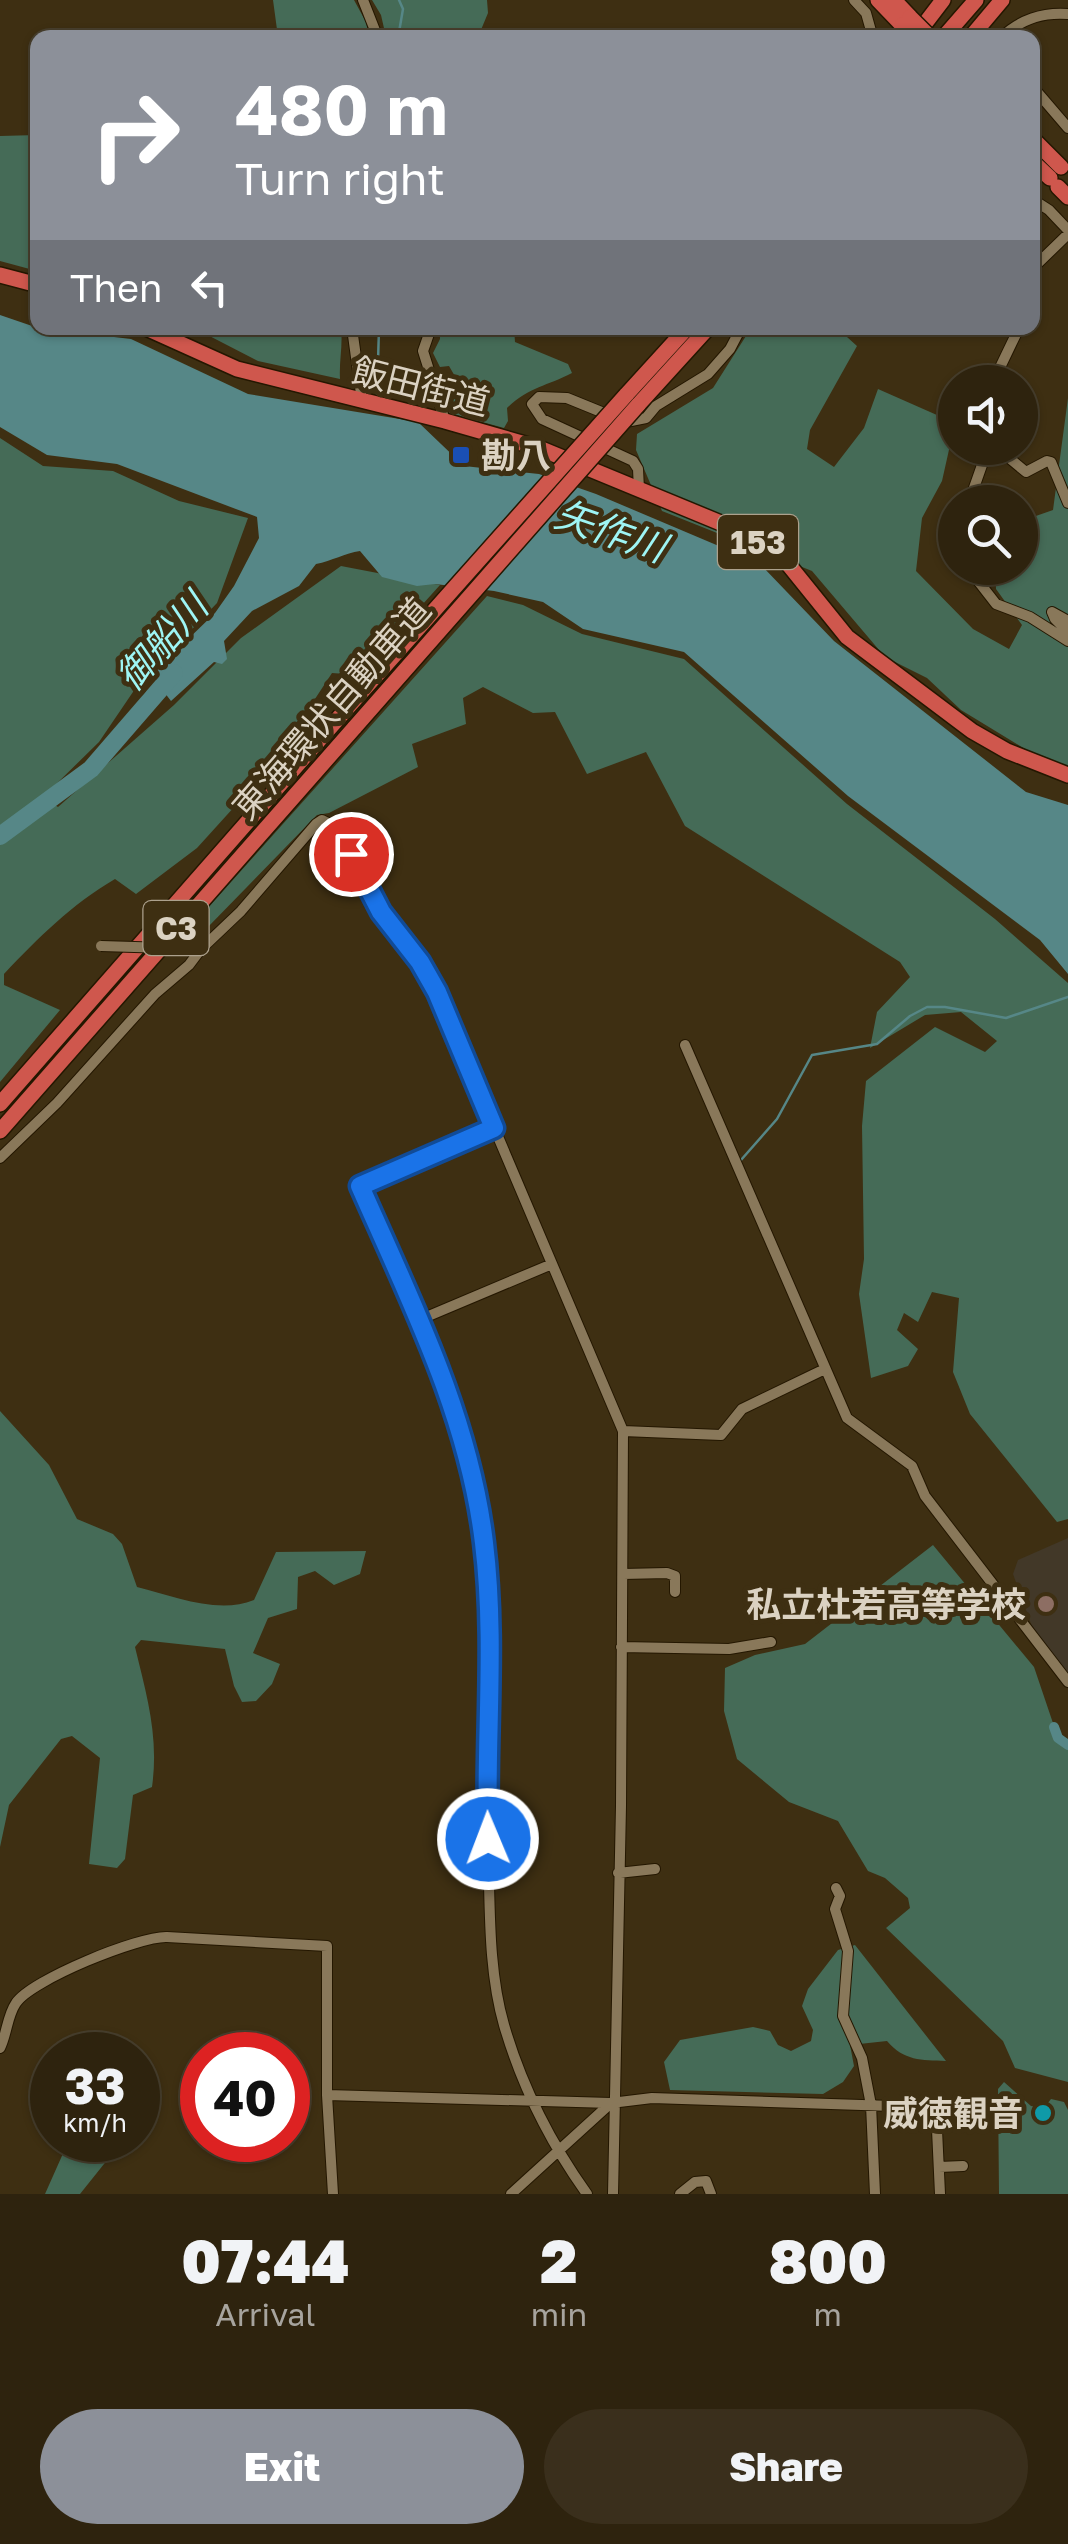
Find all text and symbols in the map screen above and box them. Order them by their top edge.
text: 480 m [235,66,448,150]
icon: right [70,70,200,200]
text: Turn right [235,151,445,205]
icon: left [182,260,237,315]
text: Then [70,265,162,310]
street label: 飯田街道 [348,349,494,423]
map controls [938,365,1038,585]
button: sound [938,365,1038,465]
place label: 勘八 [481,434,551,476]
marker: 勘八 [450,444,472,466]
button: search [938,485,1038,585]
water label: 矢作川 [550,490,676,571]
road number: 153 [718,515,798,569]
water label: 御船川 [106,581,219,698]
street label: 東海環状自動車道 [223,589,439,827]
pin [309,812,394,897]
icon: arrive [324,827,379,882]
road number: C3 [144,901,208,955]
place label: 私立杜若高等学校 [746,1583,1026,1625]
marker: 私立杜若高等学校 [1035,1593,1057,1615]
position arrow [436,1787,540,1891]
speed limit sign: 40 [180,2032,310,2162]
text: 33 [64,2055,125,2115]
place label: 威徳観音 [883,2092,1023,2134]
marker: 威徳観音 [1032,2102,1054,2124]
text: km/h [63,2107,127,2138]
text: 07:44 [181,2224,350,2296]
text: 2 [540,2224,578,2296]
text: 800 [768,2224,887,2296]
text: Arrival [215,2295,315,2333]
text: min [531,2295,587,2333]
text: m [813,2295,842,2333]
button: Exit [40,2409,524,2524]
button: Share [544,2409,1028,2524]

